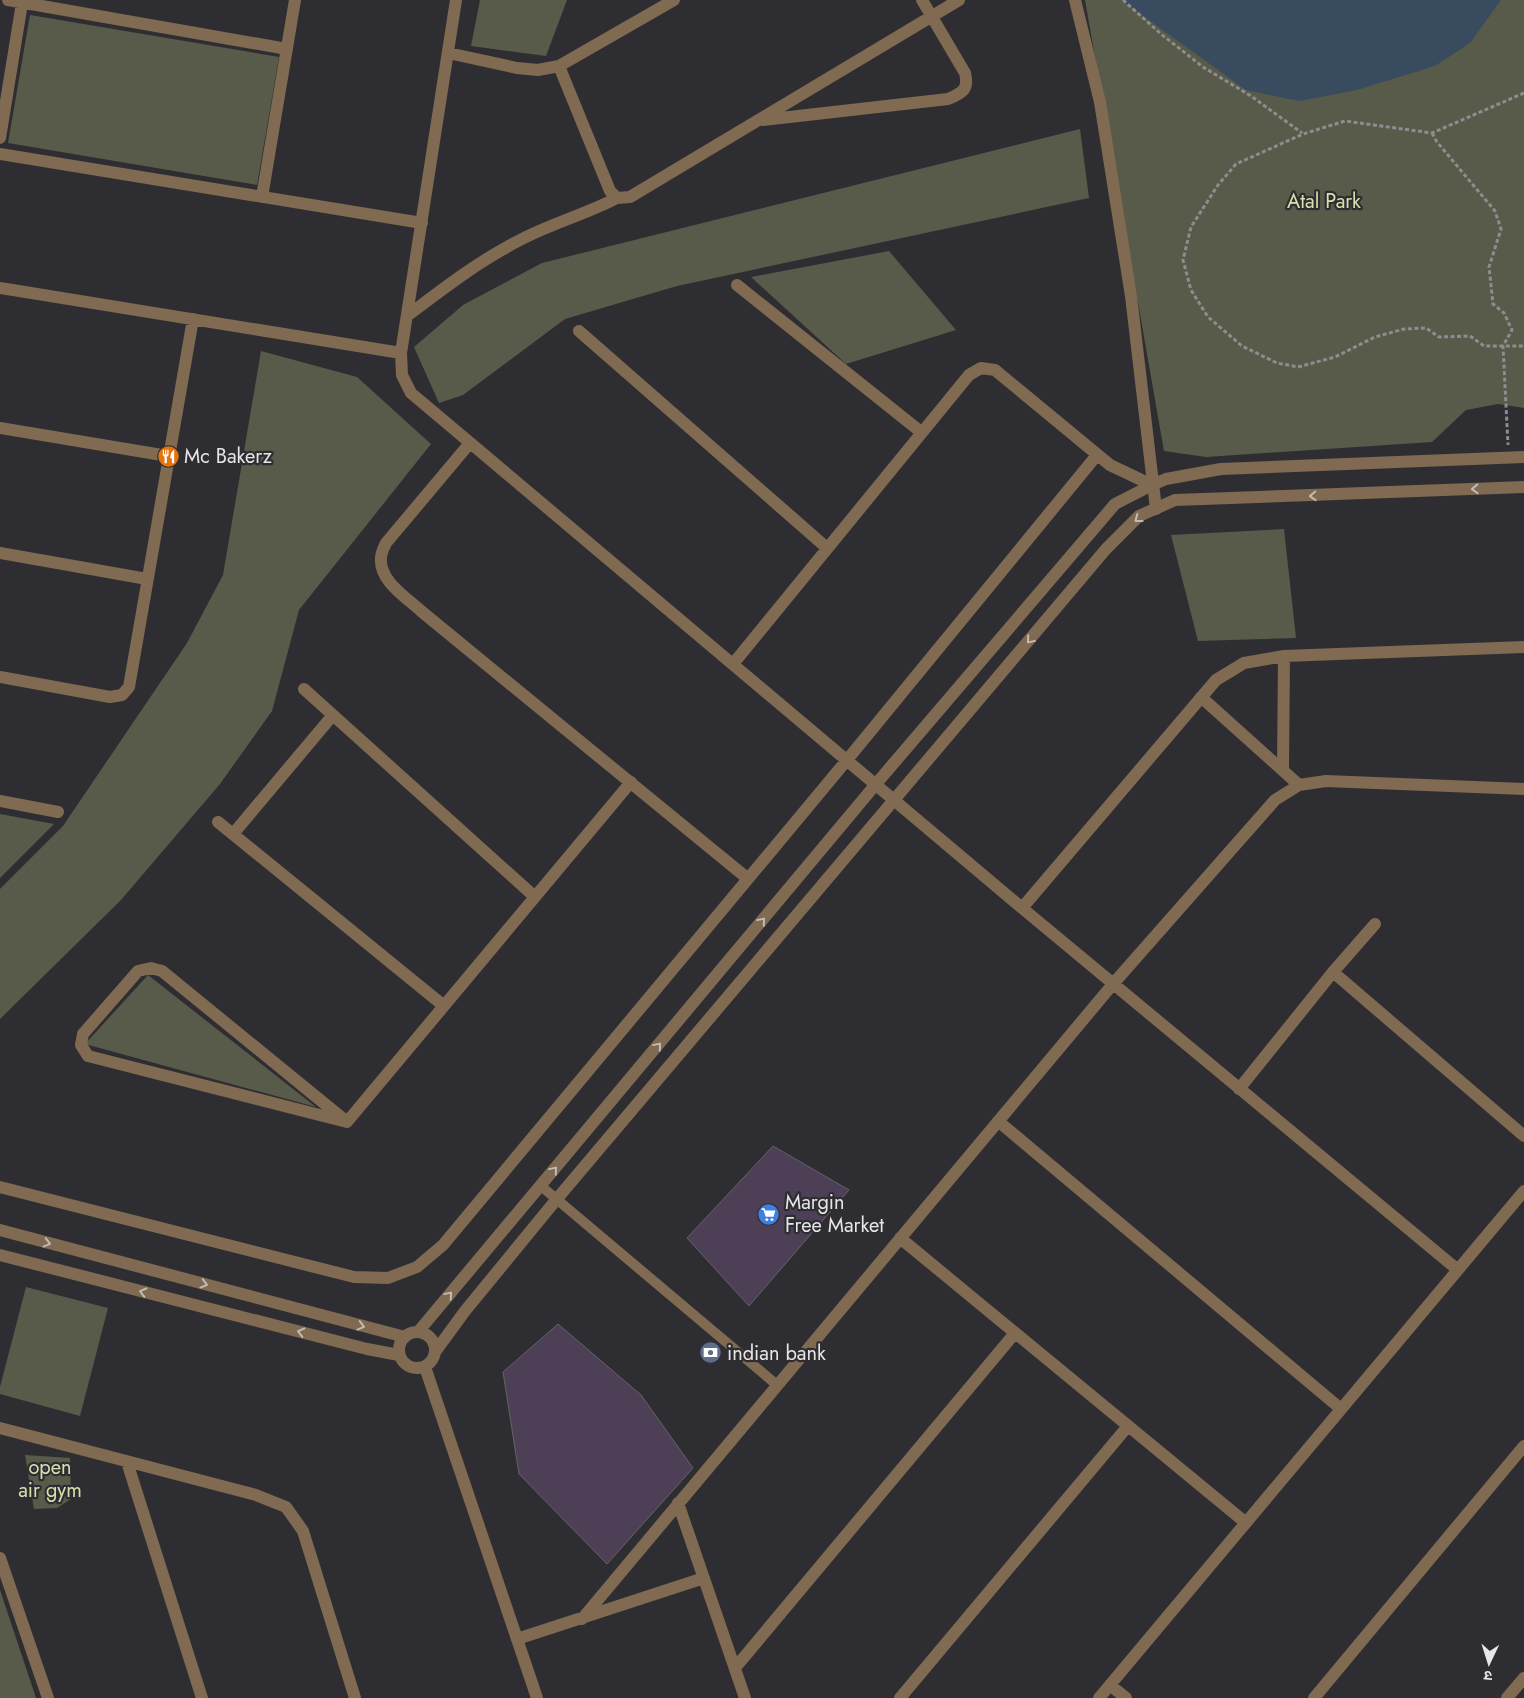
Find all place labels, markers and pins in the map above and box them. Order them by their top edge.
place label: Mc Bakerz [184,442,272,471]
restaurant icon: Mc Bakerz [156,444,180,468]
place label: Margin Free Market [785,1188,884,1240]
supermarket icon: Margin Free Market [757,1202,781,1226]
place label: indian bank [727,1339,826,1368]
bank icon: indian bank [699,1341,723,1365]

